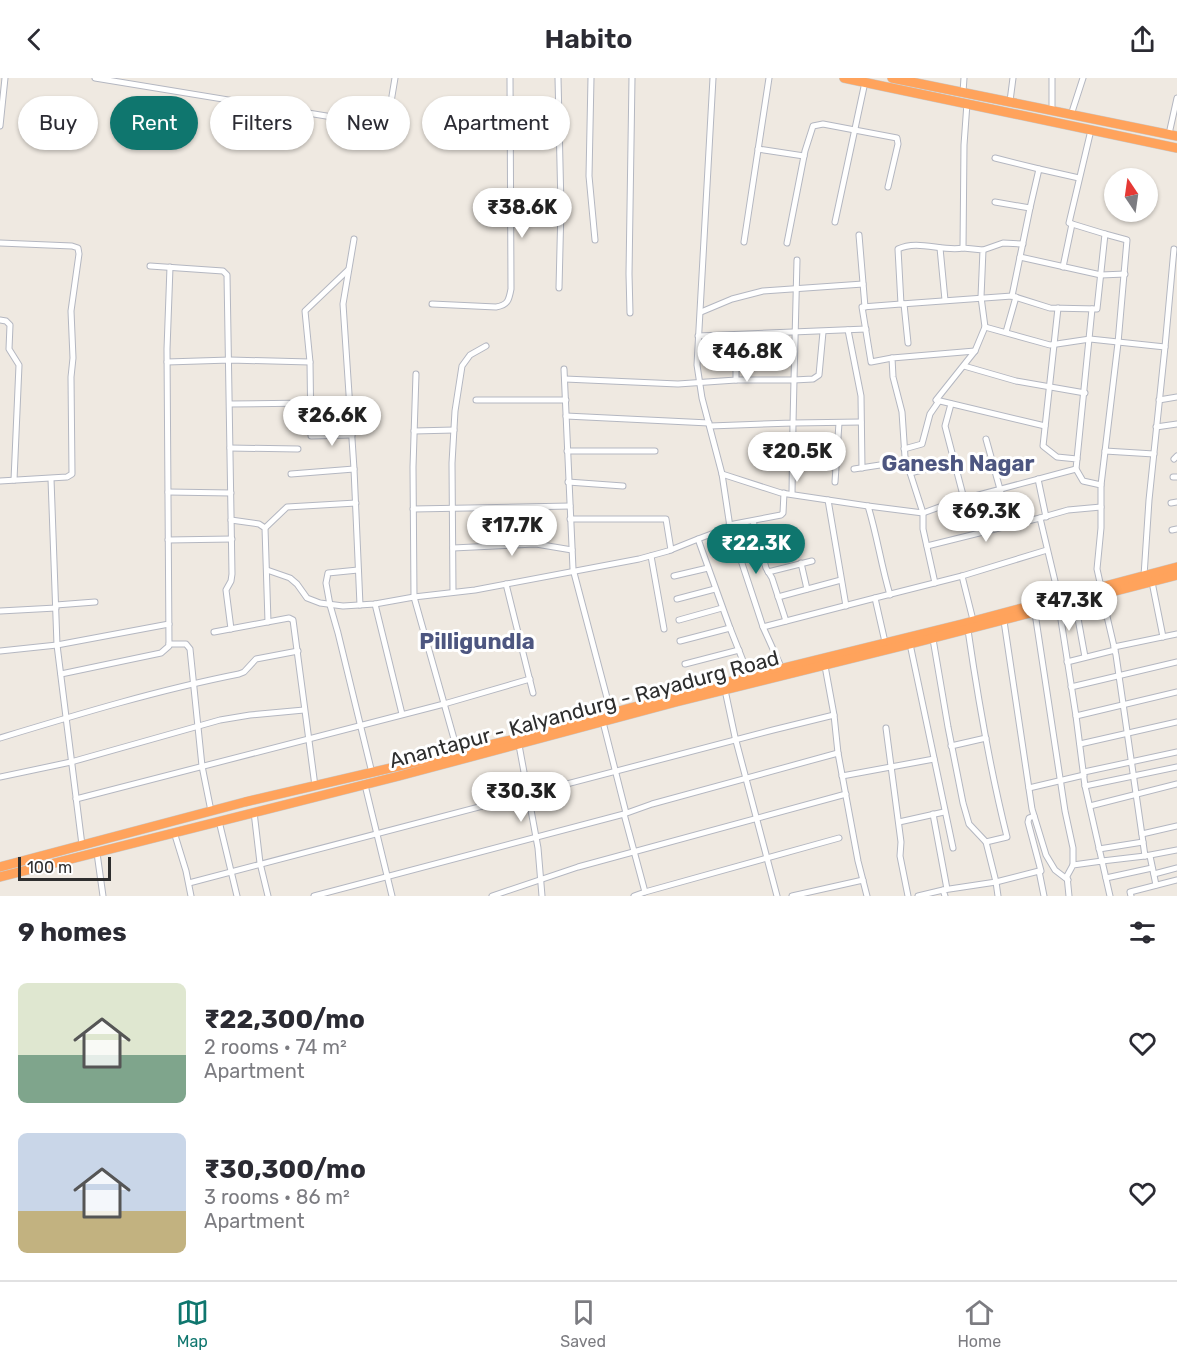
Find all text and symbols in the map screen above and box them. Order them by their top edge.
icon: back [18,23,51,56]
text: Habito [544,23,633,55]
icon: share [1126,23,1159,56]
chip: Buy [18,96,98,150]
chip: Rent [110,96,198,150]
chip: Filters [210,96,314,150]
chip: New [326,96,410,150]
chip: Apartment [422,96,570,150]
north arrow [1104,168,1158,222]
map controls [1104,168,1158,222]
pin: ₹38.6K [473,188,571,239]
text: ₹38.6K [487,195,557,219]
pin: ₹46.8K [698,332,796,383]
text: ₹46.8K [711,339,783,363]
pin: ₹26.6K [283,396,381,447]
text: ₹26.6K [297,403,367,427]
pin: ₹20.5K [748,432,846,483]
text: ₹20.5K [762,439,832,463]
district label: Ganesh Nagar [882,450,1034,477]
pin: ₹69.3K [937,492,1035,543]
text: ₹69.3K [952,499,1020,523]
pin: ₹17.7K [463,506,561,557]
text: ₹17.7K [481,513,543,537]
pin: ₹22.3K [707,524,805,575]
text: ₹22.3K [721,531,791,555]
pin: ₹47.3K [1020,581,1118,632]
text: ₹47.3K [1035,588,1103,612]
district label: Pilligundla [419,628,535,655]
street label: Anantapur - Kalyandurg - Rayadurg Road [386,645,782,773]
pin: ₹30.3K [472,772,570,823]
text: ₹30.3K [486,779,556,803]
scale bar [18,854,111,882]
text: 100 m [27,858,72,877]
icon: filters [1126,916,1159,949]
text: 9 homes [18,917,127,948]
text: ₹22,300/mo [204,1004,365,1035]
icon: home [66,1007,138,1079]
icon: heart [1126,1027,1159,1060]
text: 2 rooms · 74 m² [204,1035,347,1059]
text: Apartment [204,1059,305,1083]
text: ₹30,300/mo [204,1154,366,1185]
icon: home [66,1157,138,1229]
icon: heart [1126,1177,1159,1210]
text: 3 rooms · 86 m² [204,1185,350,1209]
text: Apartment [204,1209,305,1233]
tab: Map [176,1296,209,1351]
tab: Saved [560,1296,606,1351]
tab: Home [957,1296,1001,1351]

